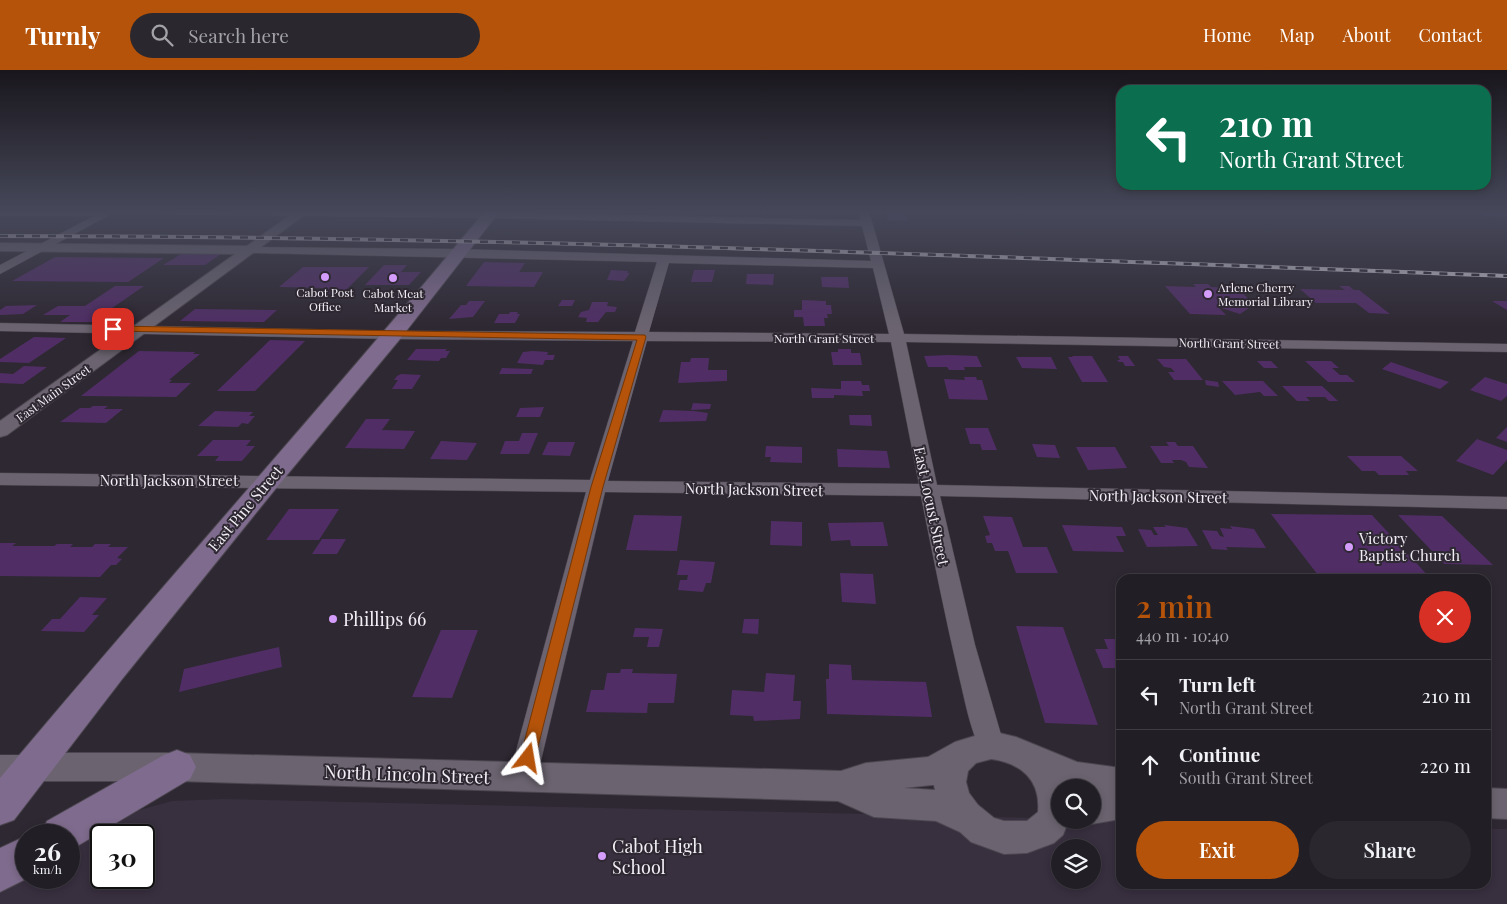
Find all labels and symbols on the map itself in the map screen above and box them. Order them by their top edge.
marker: Cabot Post Office [319,271,331,283]
marker: Cabot Meat Market [387,272,399,284]
place label: Arlene Cherry Memorial Library [1217,279,1313,309]
place label: Cabot Post Office [296,284,355,314]
place label: Cabot Meat Market [362,285,424,315]
marker: Arlene Cherry Memorial Library [1202,288,1214,300]
pin [92,308,134,350]
street label: North Grant Street [774,330,875,346]
street label: North Grant Street [1179,334,1280,352]
street label: East Main Street [13,360,94,425]
street label: East Locust Street [910,445,954,568]
street label: East Pine Street [203,461,287,555]
street label: North Jackson Street [100,470,239,490]
street label: North Jackson Street [685,478,824,500]
street label: North Jackson Street [1089,485,1228,507]
place label: Victory Baptist Church [1358,528,1460,565]
marker: Victory Baptist Church [1343,541,1355,553]
place label: Phillips 66 [343,607,426,631]
marker: Phillips 66 [327,613,339,625]
position arrow [501,731,553,783]
street label: North Lincoln Street [324,759,491,789]
speed limit sign: 30 [90,824,155,889]
place label: Cabot High School [612,834,703,879]
marker: Cabot High School [596,850,608,862]

